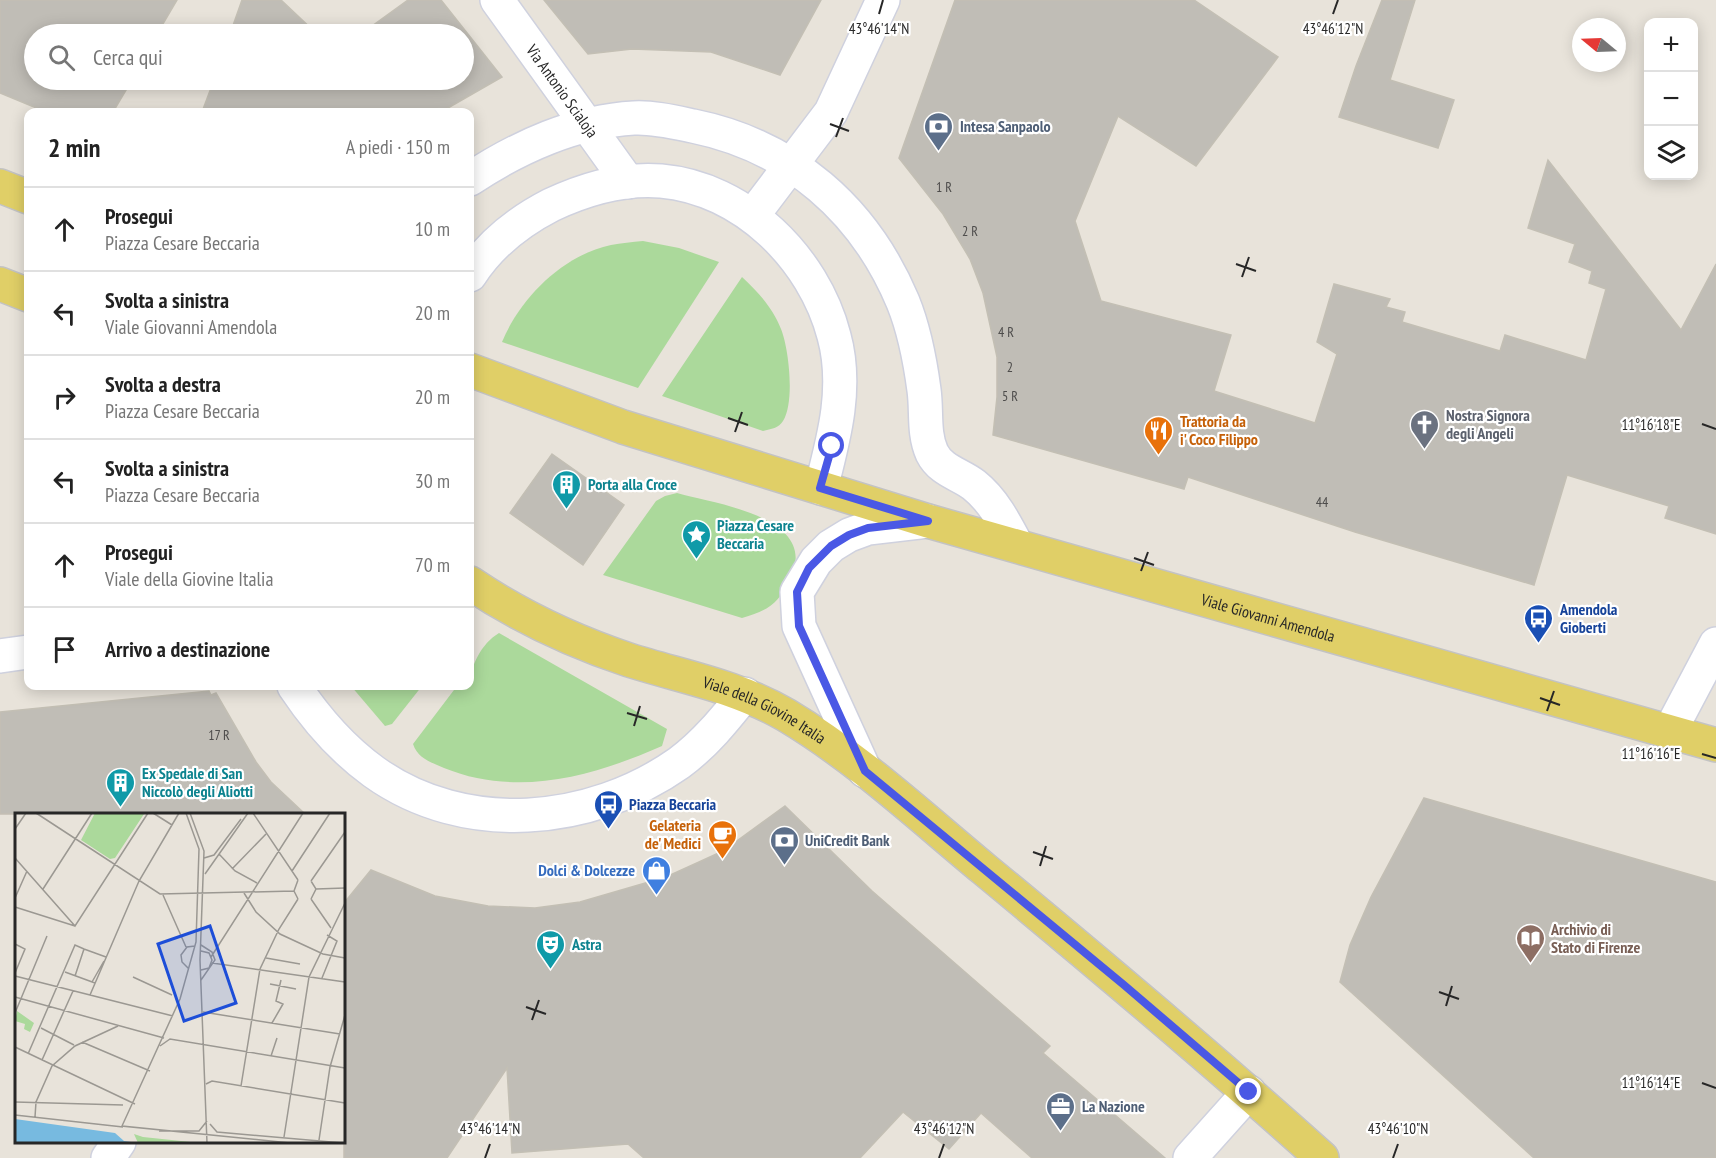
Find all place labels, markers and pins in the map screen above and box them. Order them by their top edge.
bank icon: Intesa Sanpaolo [923,110,955,152]
place label: Intesa Sanpaolo [960,116,1051,136]
place label: Nostra Signora degli Angeli [1446,405,1530,443]
church icon: Nostra Signora degli Angeli [1409,408,1441,450]
place label: Trattoria da i' Coco Filippo [1180,411,1258,449]
restaurant icon: Trattoria da i' Coco Filippo [1143,414,1175,456]
building icon: Porta alla Croce [551,468,583,510]
place label: Porta alla Croce [588,474,677,494]
place label: Piazza Cesare Beccaria [717,515,794,553]
place icon: Piazza Cesare Beccaria [680,518,712,560]
place label: Amendola Gioberti [1559,599,1618,637]
bus stop icon: Amendola Gioberti [1523,602,1555,644]
place label: Ex Spedale di San Niccolò degli Aliotti [142,763,254,801]
building icon: Ex Spedale di San Niccolò degli Aliotti [105,766,137,808]
bus stop icon: Piazza Beccaria [592,788,624,830]
place label: Piazza Beccaria [629,794,716,814]
place label: Gelateria de' Medici [645,815,701,853]
cafe icon: Gelateria de' Medici [706,818,738,860]
bank icon: UniCredit Bank [768,824,800,866]
place label: UniCredit Bank [805,830,890,850]
shop icon: Dolci & Dolcezze [640,854,672,896]
place label: Dolci & Dolcezze [538,860,635,880]
place label: Archivio di Stato di Firenze [1550,919,1640,957]
library icon: Archivio di Stato di Firenze [1514,922,1546,964]
theatre icon: Astra [535,928,567,970]
place label: Astra [571,934,602,954]
office icon: La Nazione [1045,1090,1077,1132]
place label: La Nazione [1082,1096,1145,1116]

